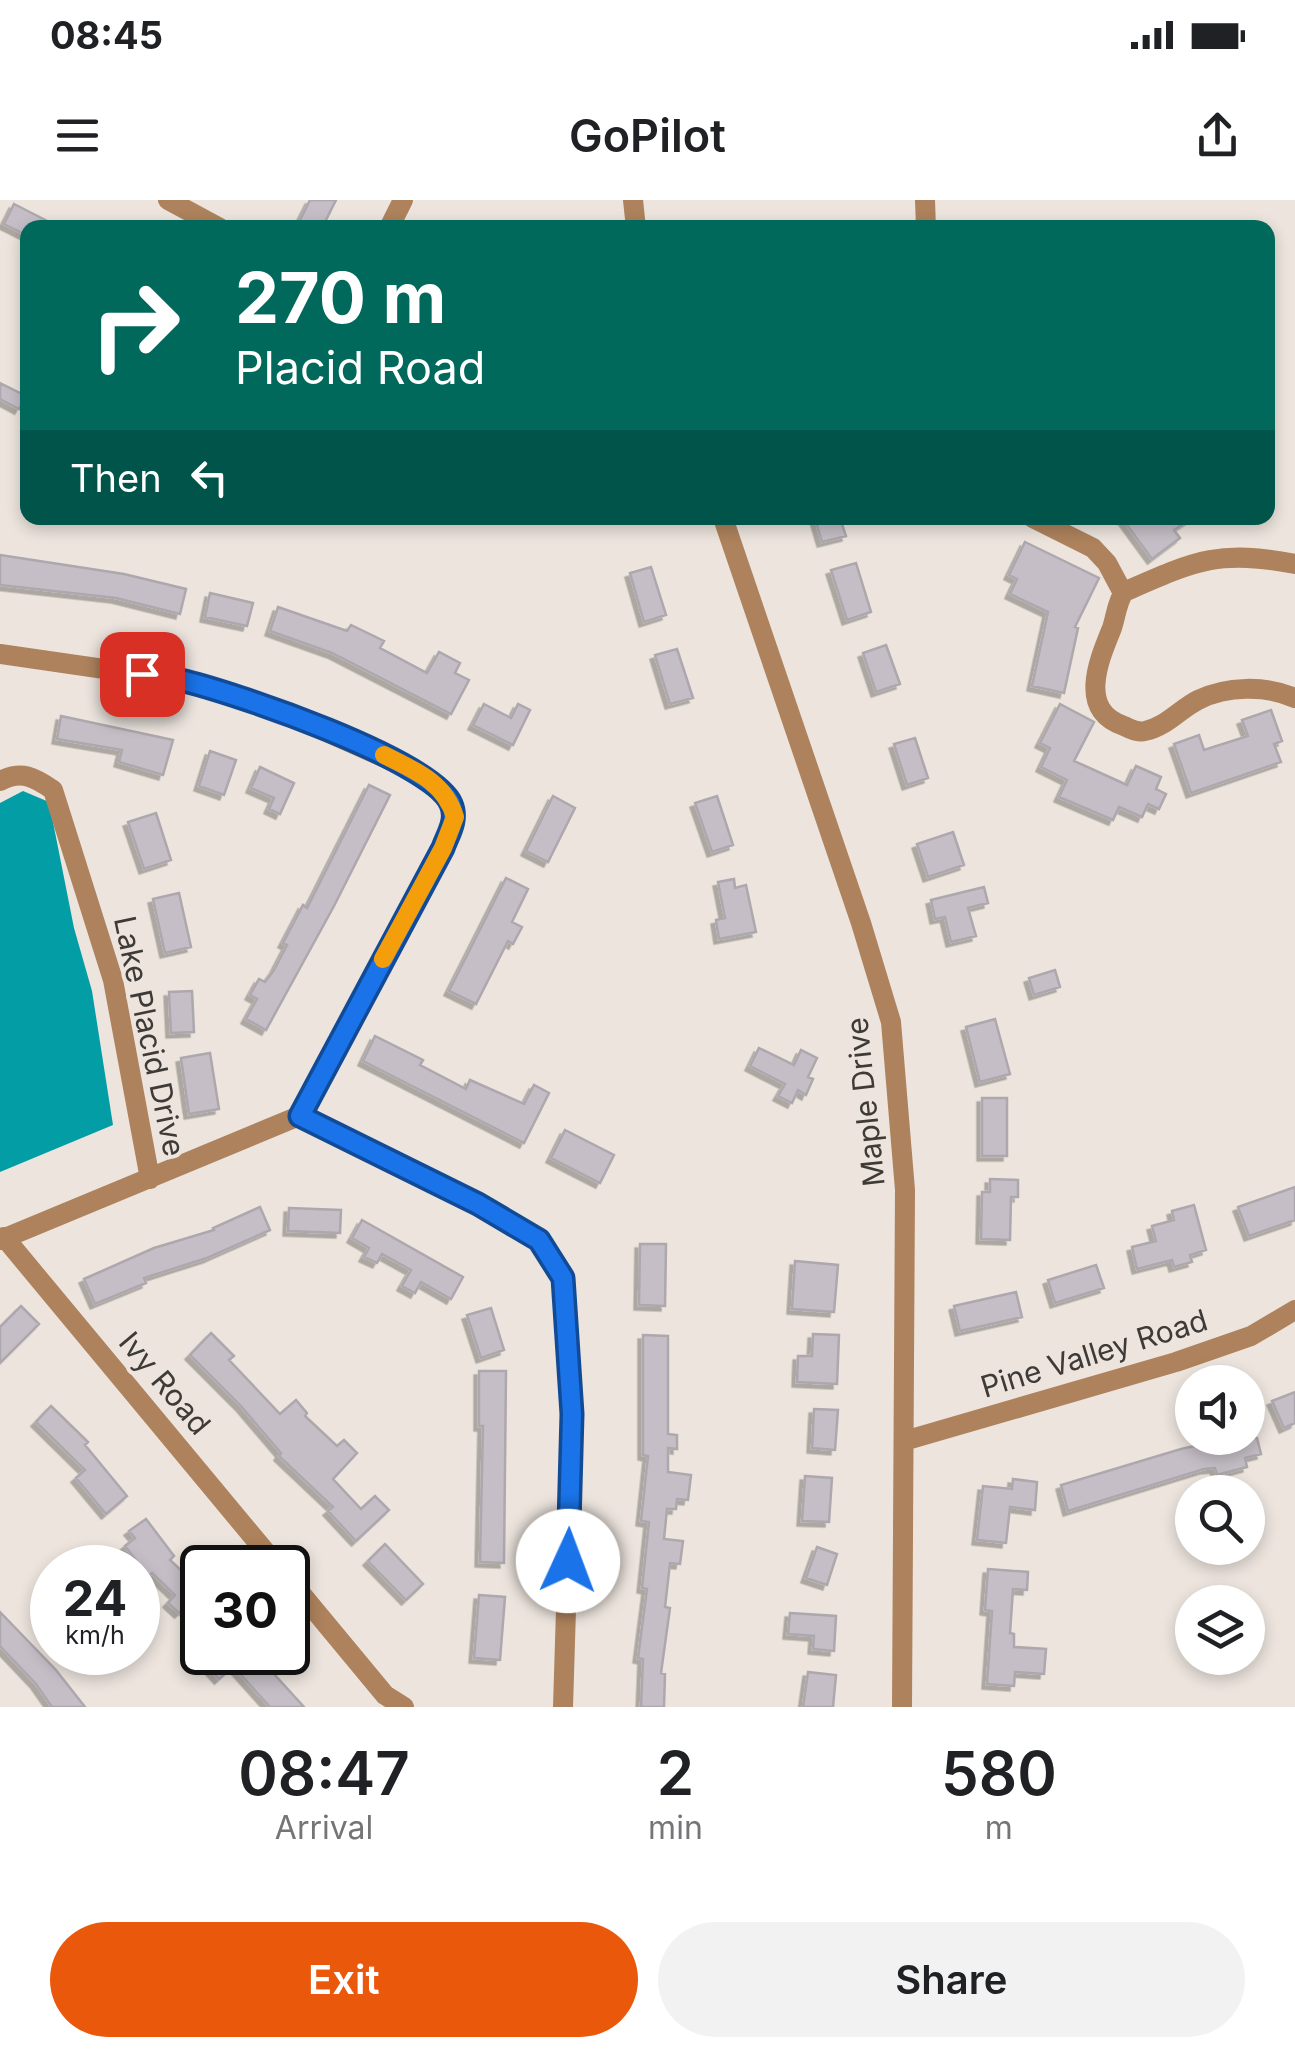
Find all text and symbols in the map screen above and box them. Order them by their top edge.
text: 08:45 [50,12,163,58]
icon: menu [50,108,105,163]
text: GoPilot [569,108,726,163]
icon: share [1190,108,1245,163]
text: 270 m [235,255,446,340]
icon: right [70,260,200,390]
text: Placid Road [235,340,485,395]
icon: left [182,450,237,505]
text: Then [70,455,162,501]
pin [100,632,185,717]
icon: arrive [115,647,170,702]
street label: Lake Placid Drive [107,913,193,1159]
street label: Maple Drive [838,1016,892,1188]
street label: Pine Valley Road [976,1301,1212,1405]
street label: Ivy Road [112,1324,218,1442]
map controls [1175,1365,1265,1675]
button: sound [1175,1365,1265,1455]
button: search [1175,1475,1265,1565]
position arrow [516,1509,620,1613]
speed limit sign: 30 [180,1545,310,1675]
text: 24 [63,1568,127,1628]
button: layers [1175,1585,1265,1675]
text: km/h [65,1620,125,1650]
text: 08:47 [238,1737,410,1809]
text: 2 [657,1737,694,1809]
text: 580 [941,1737,1057,1809]
text: Arrival [275,1808,373,1847]
text: min [648,1808,703,1847]
text: m [985,1808,1013,1847]
button: Exit [50,1922,638,2037]
button: Share [658,1922,1245,2037]

